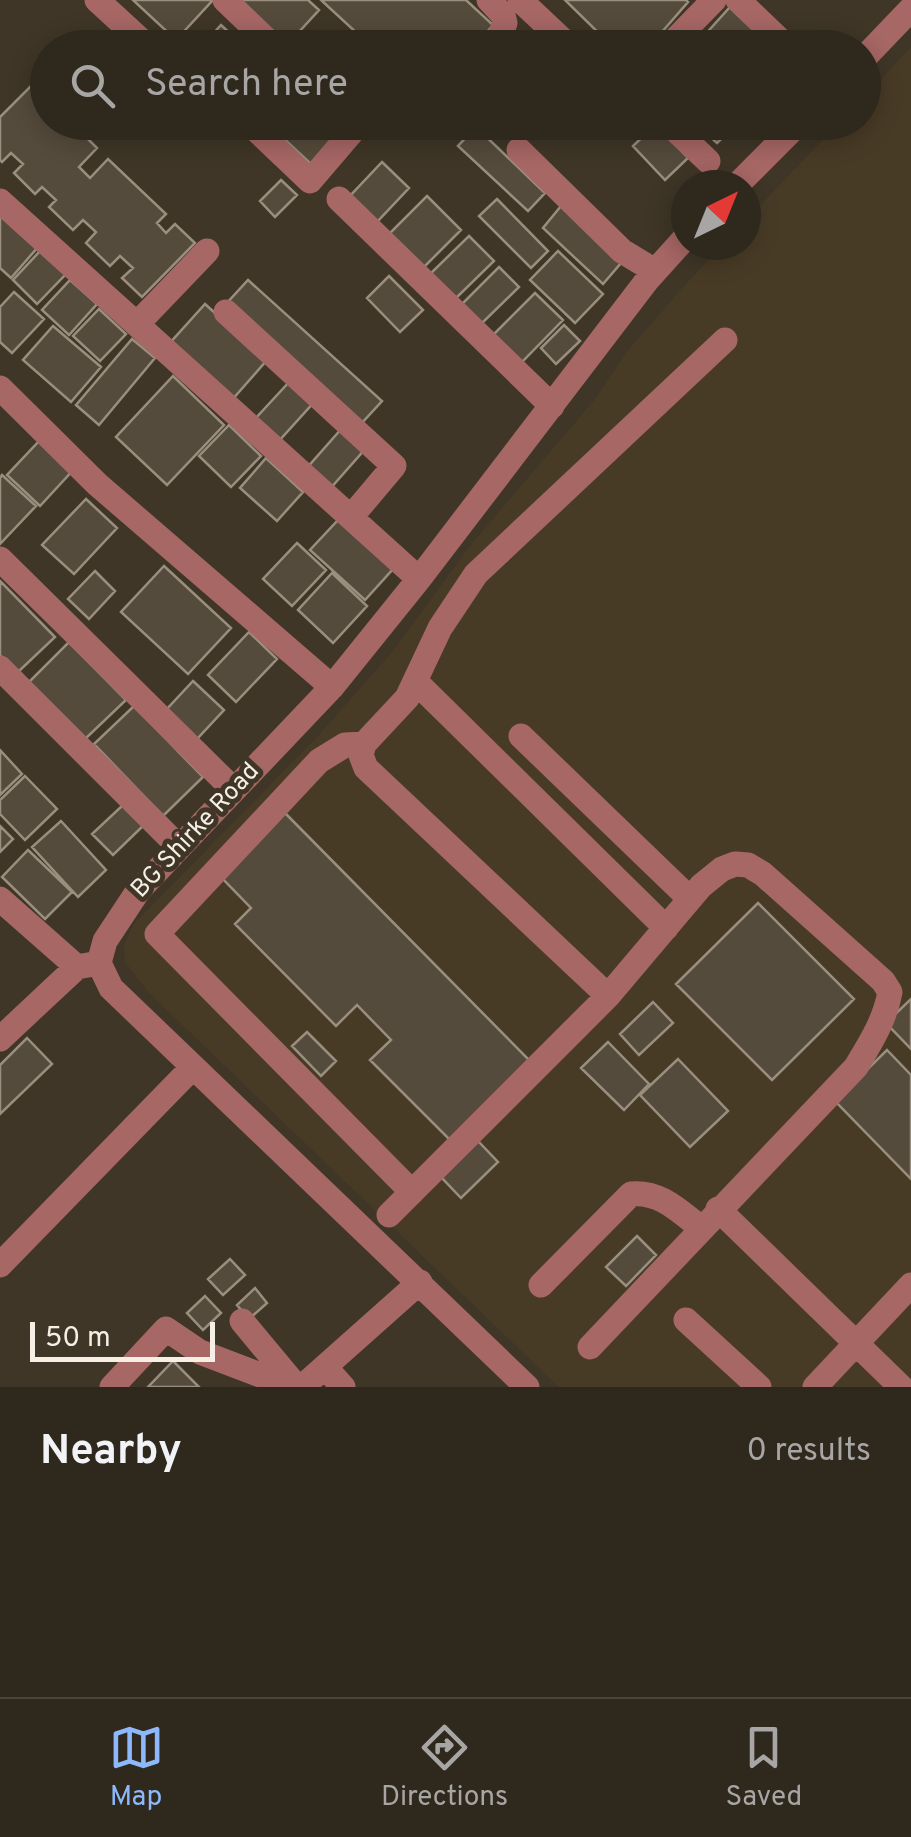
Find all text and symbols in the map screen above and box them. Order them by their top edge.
search box [30,30,881,140]
icon: search [65,58,120,113]
text: Search here [145,61,348,110]
north arrow [671,170,761,260]
street label: BG Shirke Road [125,756,267,906]
scale bar [30,1317,215,1362]
text: 50 m [45,1321,111,1357]
text: Nearby [40,1426,182,1479]
text: 0 results [746,1432,871,1472]
tab: Map [109,1720,164,1816]
tab: Directions [381,1720,508,1816]
tab: Saved [725,1720,802,1816]

